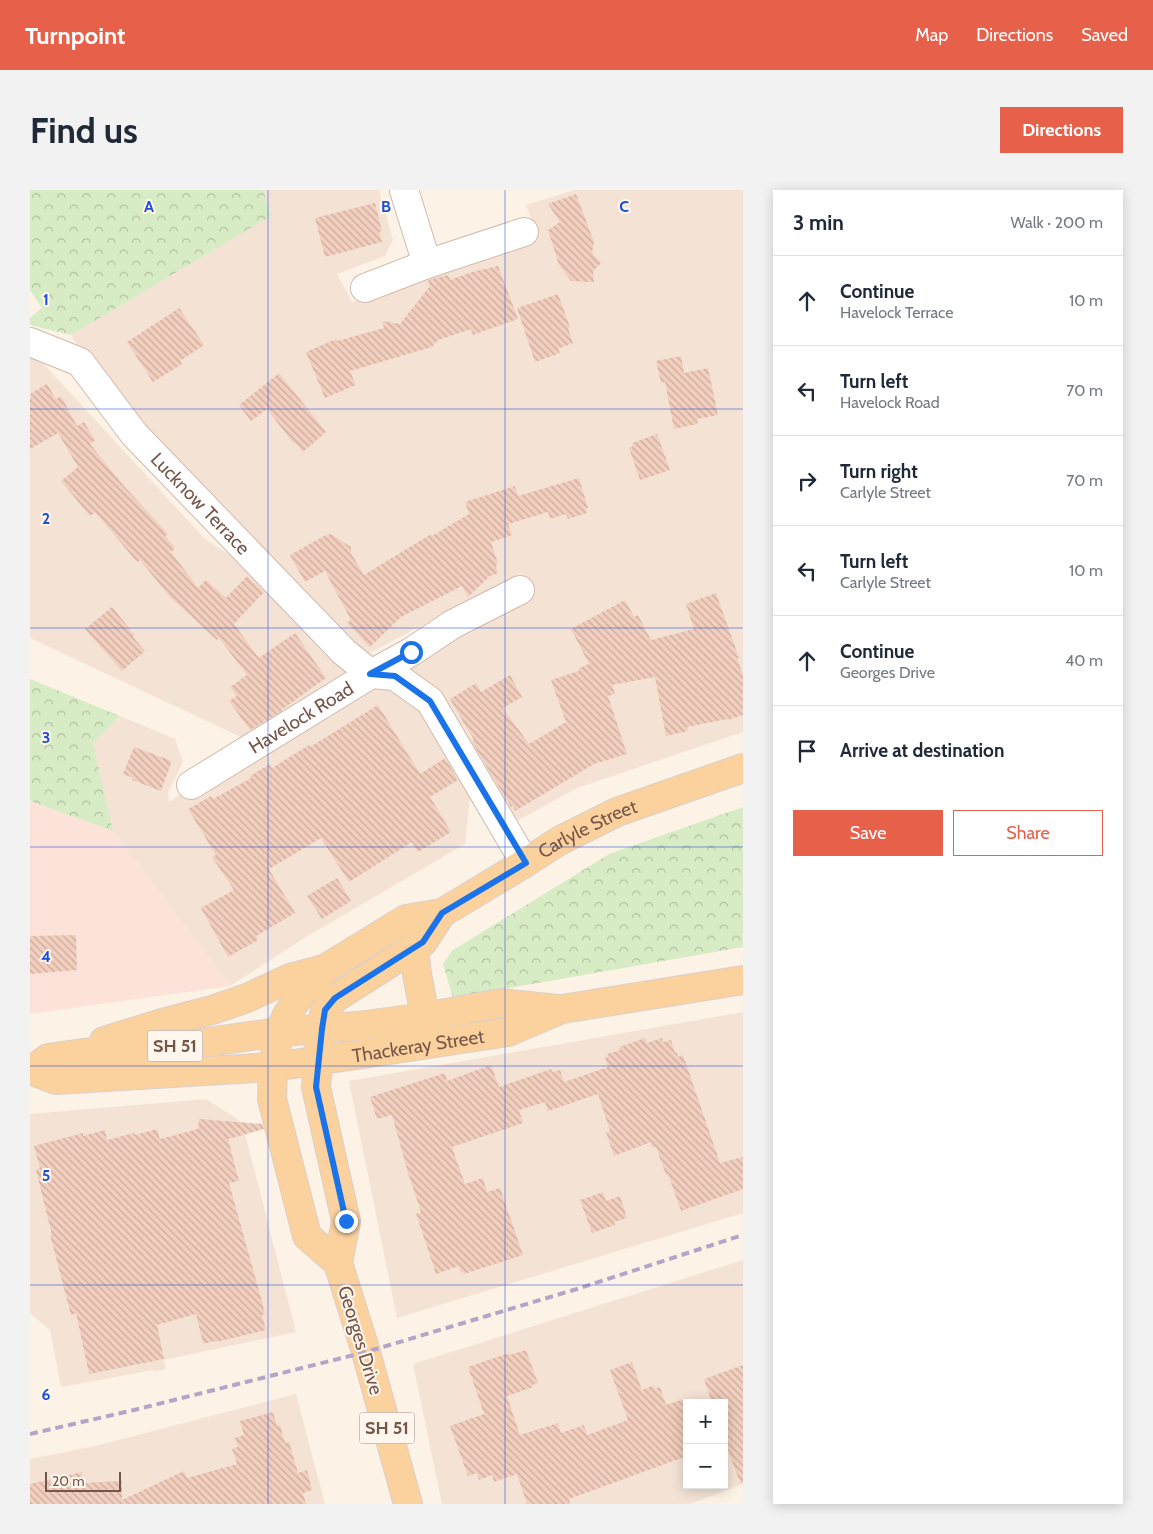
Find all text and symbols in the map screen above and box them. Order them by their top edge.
text: Turnpoint [25,21,125,50]
text: Map [915,24,948,46]
text: Directions [976,24,1053,46]
text: Saved [1081,24,1128,46]
button: Directions [1000,107,1123,153]
text: Find us [30,109,138,152]
text: A [144,197,154,216]
text: B [381,197,391,216]
text: C [619,197,629,216]
text: 3 min [793,210,844,235]
text: Walk · 200 m [1011,213,1103,232]
text: Continue [840,280,914,303]
icon: ahead [793,287,821,315]
text: 1 [43,290,49,309]
text: 10 m [1069,291,1103,310]
text: Havelock Terrace [840,303,953,322]
text: Turn left [840,370,908,393]
icon: left [793,377,821,405]
text: 70 m [1066,381,1103,400]
text: Havelock Road [840,393,940,412]
street label: Lucknow Terrace [146,448,255,560]
text: Turn right [840,460,918,483]
icon: right [793,467,821,495]
text: 70 m [1066,471,1103,490]
text: Carlyle Street [840,483,931,502]
text: 2 [42,509,50,528]
text: Turn left [840,550,908,573]
icon: left [793,557,821,585]
text: 10 m [1069,561,1103,580]
text: Carlyle Street [840,573,931,592]
text: Continue [840,640,914,663]
route start [400,641,423,664]
icon: ahead [793,647,821,675]
text: 40 m [1065,651,1103,670]
text: Georges Drive [840,663,935,682]
street label: Havelock Road [245,677,358,759]
text: 3 [42,728,50,747]
icon: arrive [793,737,821,765]
text: Arrive at destination [840,739,1004,762]
street label: Carlyle Street [534,795,641,864]
button: Save [793,810,943,856]
button: Share [953,810,1103,856]
text: 4 [41,947,51,966]
street label: Thackeray Street [351,1025,486,1067]
road number: SH 51 [148,1030,202,1061]
text: 5 [42,1166,50,1185]
route end [335,1210,358,1233]
street label: Georges Drive [333,1283,388,1398]
text: 6 [42,1385,51,1404]
map controls [683,1399,728,1489]
button: + [683,1399,728,1444]
road number: SH 51 [360,1412,414,1444]
button: − [683,1444,728,1489]
scale bar [45,1469,121,1492]
text: 20 m [52,1472,85,1490]

